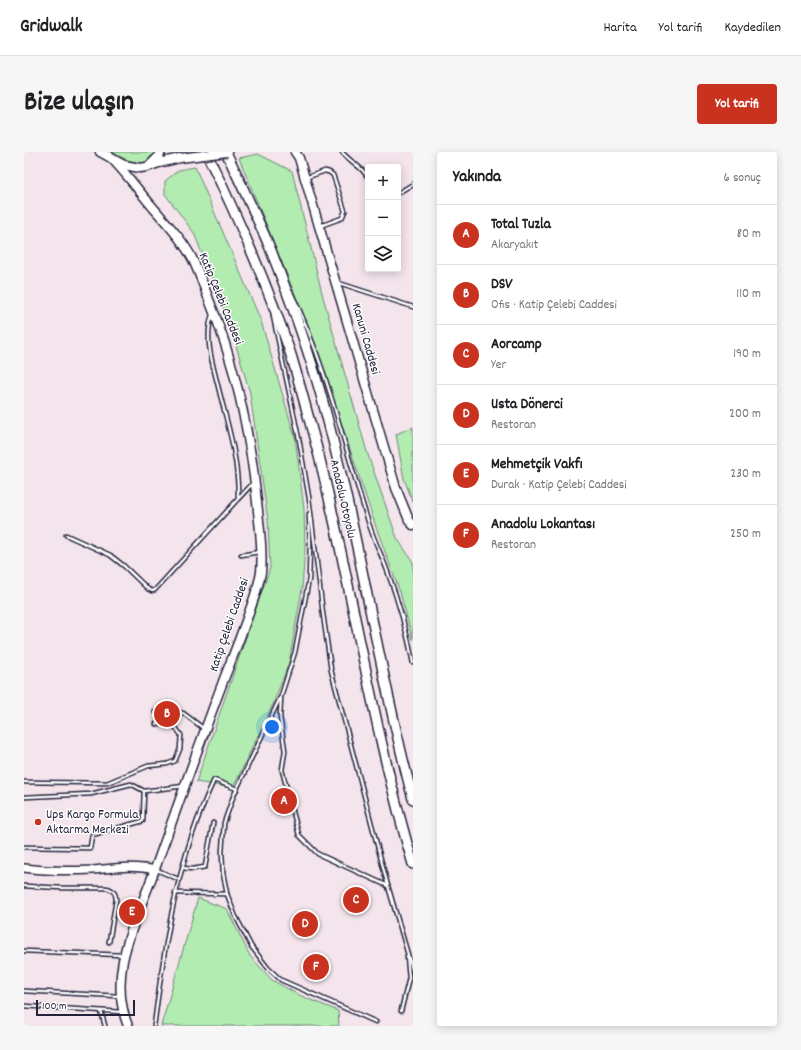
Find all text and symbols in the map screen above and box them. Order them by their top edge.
text: Gridwalk [20,14,83,41]
text: Harita [603,18,637,38]
text: Yol tarifi [659,18,702,38]
text: Kaydedilen [724,18,781,38]
text: Bize ulaşın [24,84,134,124]
button: Yol tarifi [697,84,777,124]
map controls [365,164,401,272]
button: + [365,164,401,200]
text: Yakında [453,166,501,190]
text: 6 sonuç [724,169,761,188]
button: − [365,200,401,236]
text: Total Tuzla [491,214,551,236]
text: A [462,225,470,244]
text: 80 m [737,225,761,244]
button: layers [365,236,401,272]
text: Akaryakıt [491,236,538,255]
street label: Katip Çelebi Caddesi [193,250,247,349]
text: DSV [491,274,513,296]
text: B [463,285,469,304]
text: 110 m [736,285,761,304]
text: Ofis · Katip Çelebi Caddesi [491,296,617,315]
street label: Kanuni Caddesi [346,301,384,377]
text: Aorcamp [491,334,542,356]
text: C [463,345,469,364]
text: 190 m [733,345,761,364]
text: Yer [491,356,506,375]
text: Usta Dönerci [491,394,563,416]
text: D [463,405,469,424]
text: 200 m [729,405,761,424]
text: Restoran [491,416,536,435]
text: Mehmetçik Vakfı [491,454,583,476]
street label: Anadolu Otoyolu [324,458,360,540]
text: E [463,465,469,484]
text: 230 m [731,465,761,484]
text: Durak · Katip Çelebi Caddesi [491,476,627,495]
text: Anadolu Lokantası [491,514,595,536]
text: F [463,525,469,544]
text: 250 m [730,525,761,544]
text: Restoran [491,536,536,555]
street label: Katip Çelebi Caddesi [205,575,255,674]
pin: B [154,699,180,729]
your location [262,717,282,737]
pin: A [271,786,297,816]
place label: Ups Kargo Formula Aktarma Merkezi [46,806,139,840]
marker: Ups Kargo Formula Aktarma Merkezi [33,817,43,827]
pin: C [343,885,369,915]
pin: E [119,897,145,927]
pin: D [292,909,318,939]
pin: F [303,952,329,982]
scale bar [36,998,135,1017]
text: 100 m [42,999,66,1015]

